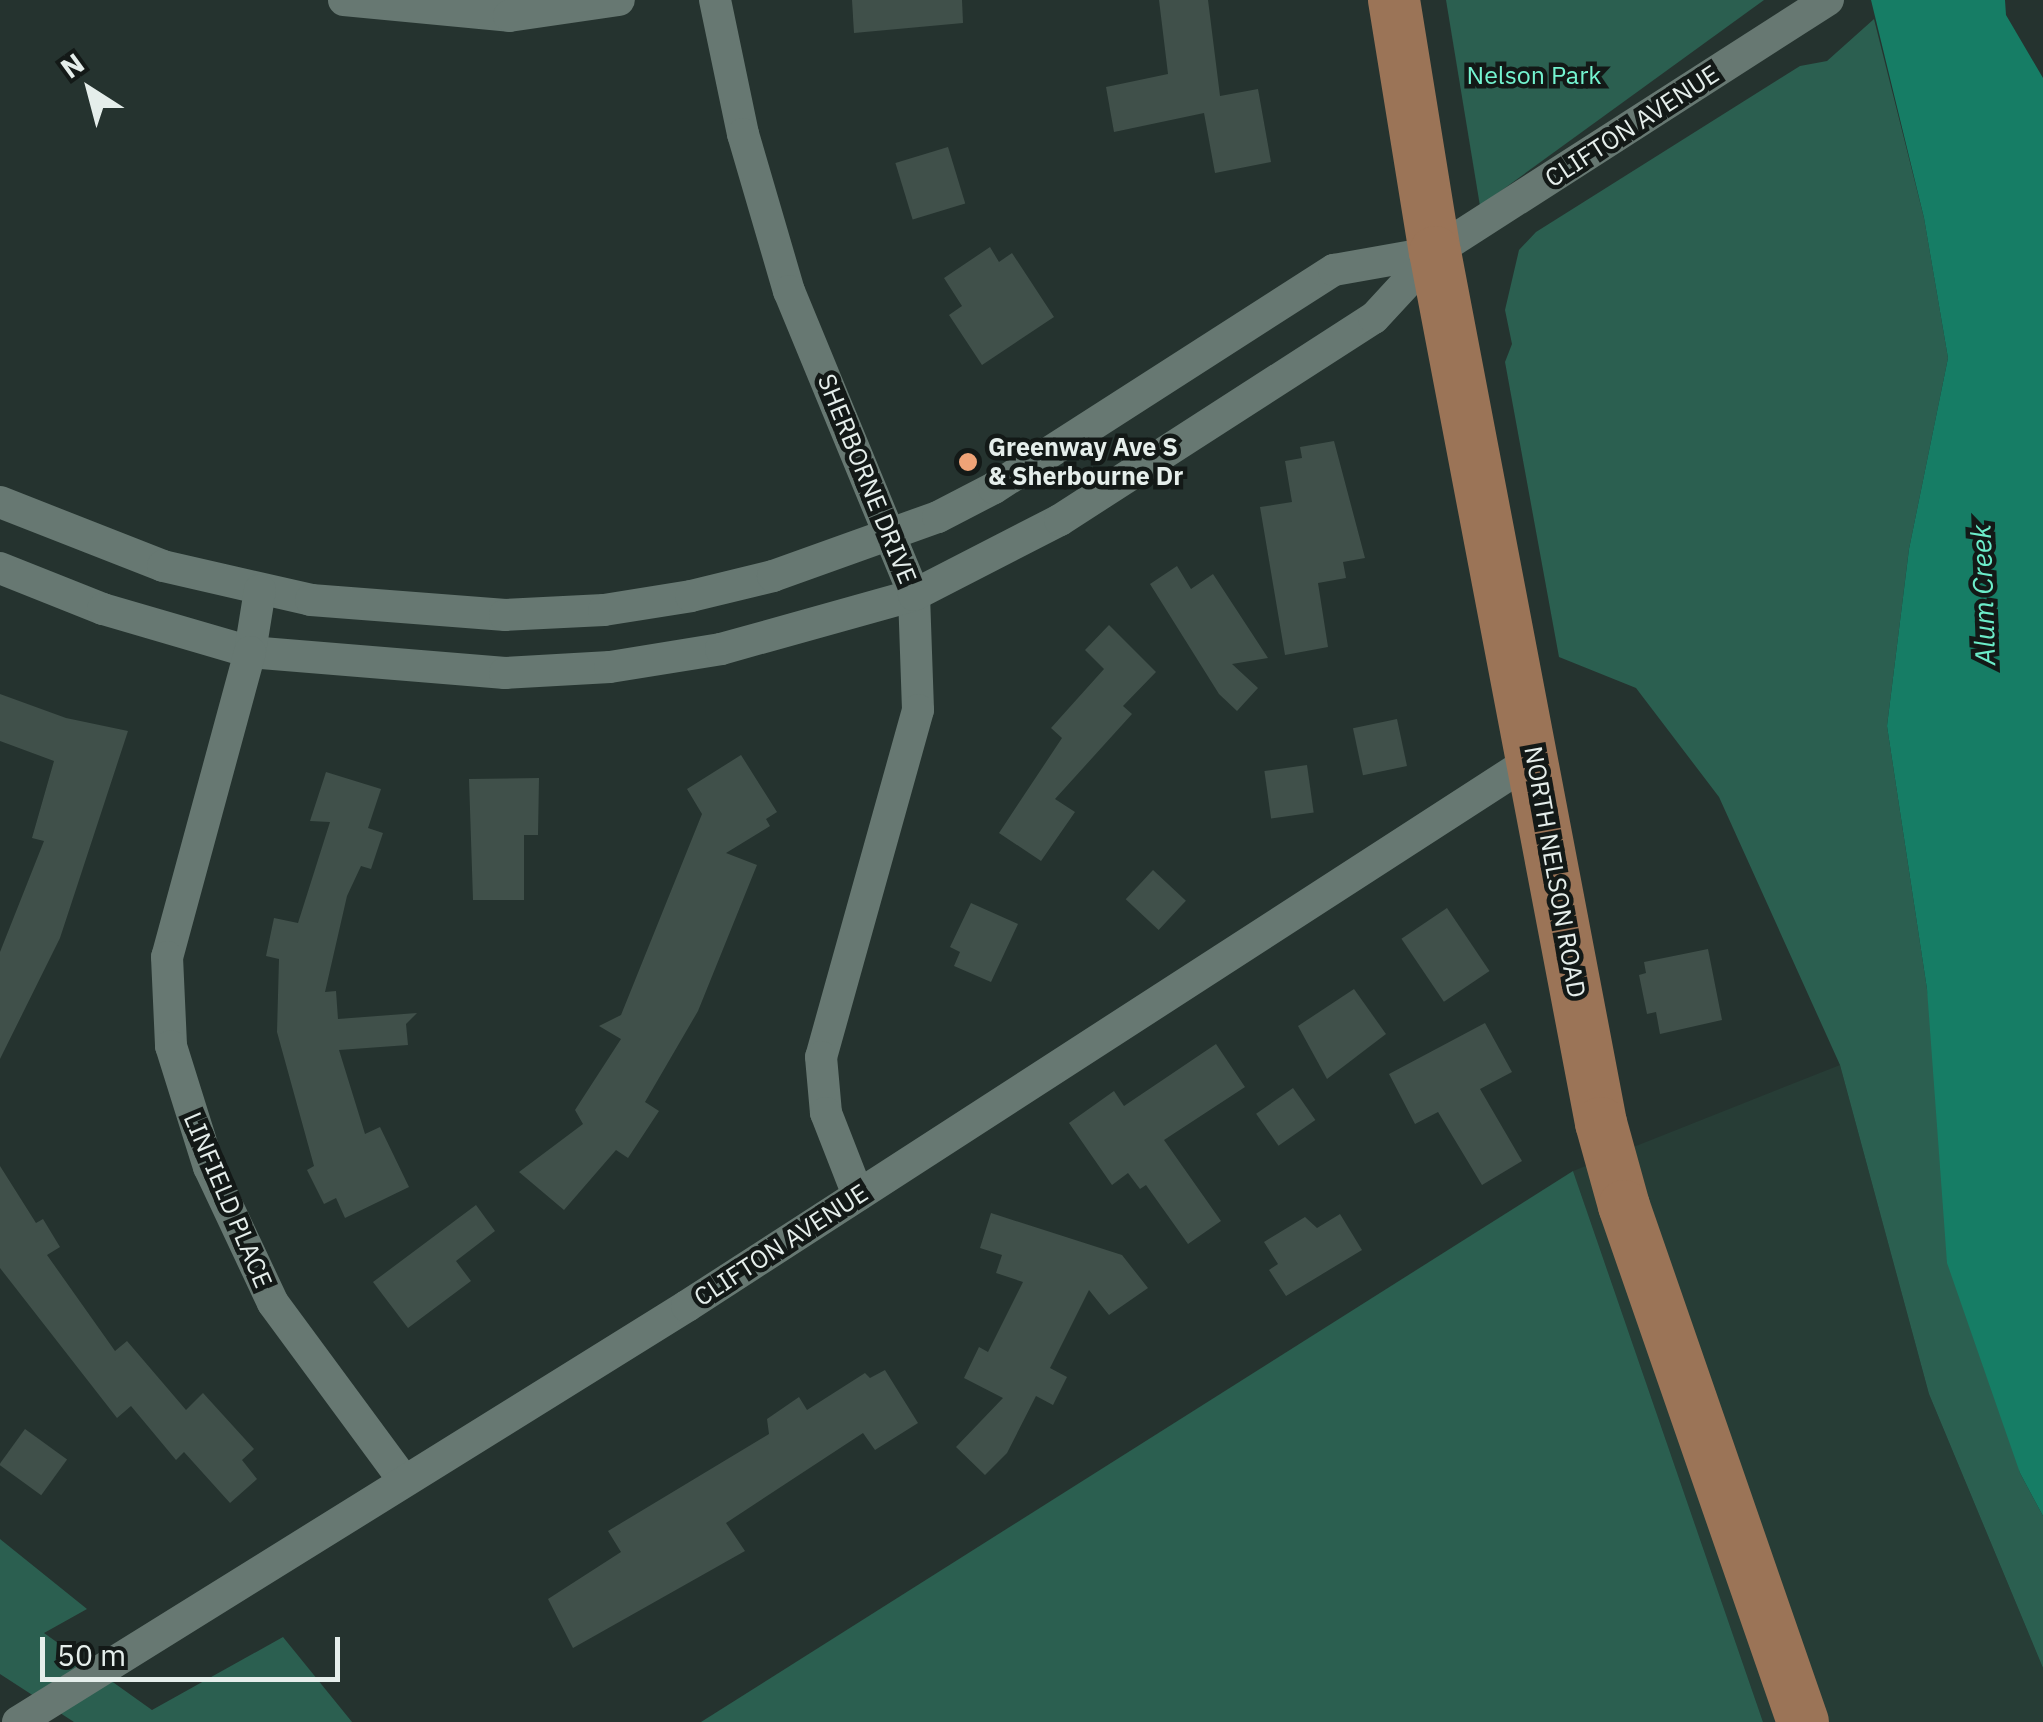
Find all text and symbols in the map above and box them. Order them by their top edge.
north arrow [40,40,140,140]
text: N [53,44,91,86]
street label: CLIFTON AVENUE [1540,59,1724,193]
park label: Nelson Park [1466,60,1602,90]
street label: SHERBORNE DRIVE [811,370,923,588]
place label: Greenway Ave S & Sherbourne Dr [988,433,1183,492]
marker: Greenway Ave S & Sherbourne Dr [957,451,979,473]
water label: Alum Creek [1964,524,2002,666]
street label: NORTH NELSON ROAD [1518,744,1592,1000]
street label: LINFIELD PLACE [177,1108,279,1292]
street label: CLIFTON AVENUE [689,1178,873,1312]
scale bar [45,1617,345,1679]
text: 50 m [57,1635,126,1674]

